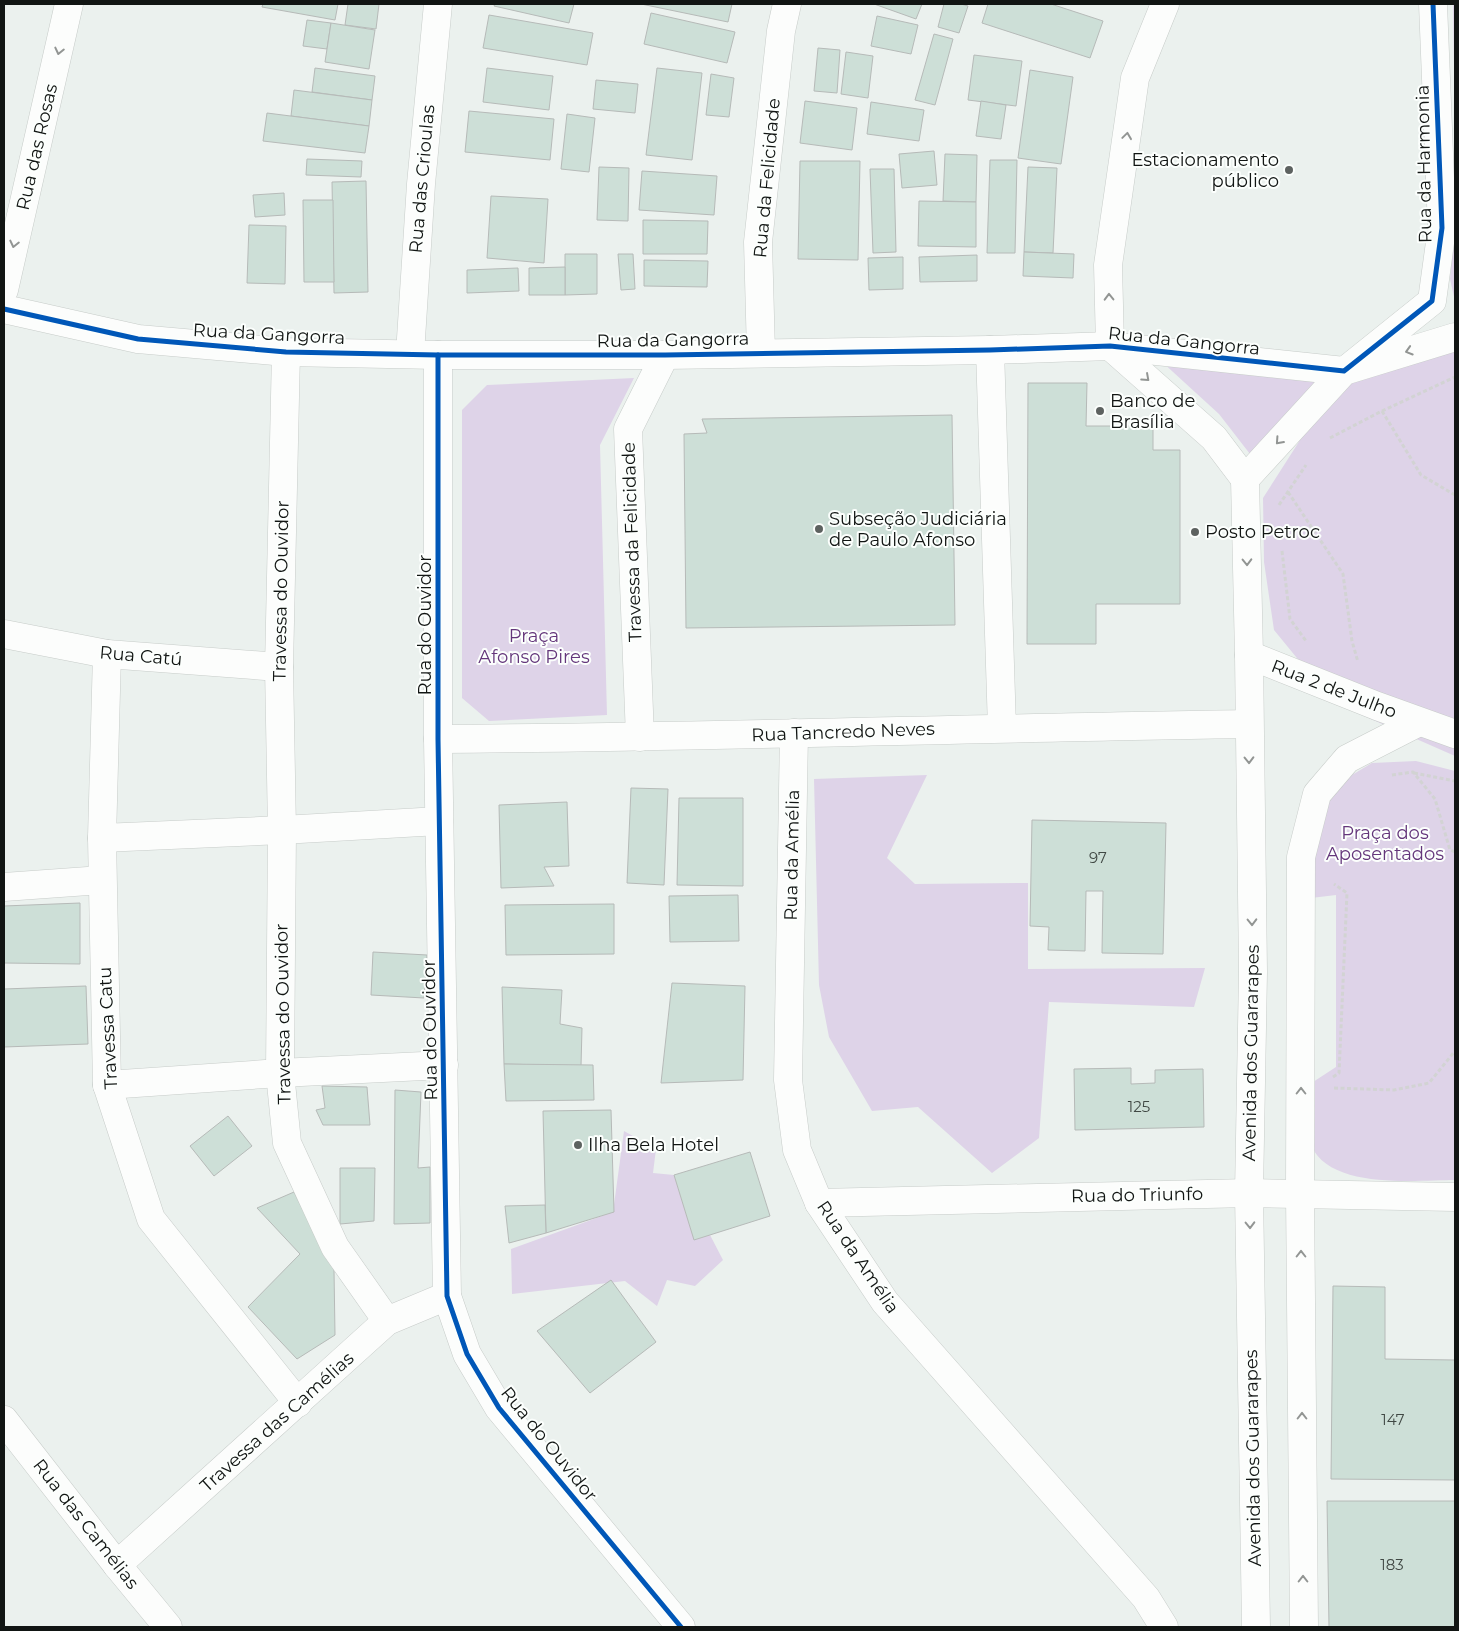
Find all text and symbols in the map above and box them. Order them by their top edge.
one-way arrow [54,47,65,56]
street label: Rua das Rosas [12,81,62,212]
street label: Rua da Harmonia [1412,85,1436,243]
street label: Rua da Felicidade [749,97,785,259]
street label: Rua das Crioulas [405,104,439,254]
one-way arrow [1121,131,1131,140]
place label: Estacionamento público [1131,149,1279,192]
marker: Estacionamento público [1283,164,1295,176]
one-way arrow [9,239,20,248]
one-way arrow [1104,293,1114,300]
street label: Rua da Gangorra [192,319,346,349]
street label: Rua da Gangorra [1107,322,1261,360]
street label: Rua da Gangorra [597,328,749,352]
one-way arrow [1405,346,1413,356]
one-way arrow [1141,372,1150,381]
place label: Banco de Brasília [1110,390,1196,433]
marker: Banco de Brasília [1094,405,1106,417]
one-way arrow [1276,435,1285,444]
street label: Travessa da Felicidade [618,441,646,642]
street label: Travessa do Ouvidor [268,500,294,682]
place label: Subseção Judiciária de Paulo Afonso [829,508,1007,551]
place label: Posto Petroc [1205,521,1320,543]
marker: Subseção Judiciária de Paulo Afonso [813,523,825,535]
marker: Posto Petroc [1189,526,1201,538]
street label: Rua do Ouvidor [414,554,436,696]
one-way arrow [1241,559,1252,567]
park label: Praça Afonso Pires [478,625,590,668]
street label: Rua Catú [99,641,183,671]
street label: Rua 2 de Julho [1268,655,1400,723]
street label: Rua Tancredo Neves [751,718,935,746]
one-way arrow [1244,756,1254,764]
street label: Rua da Amélia [780,789,804,921]
park label: Praça dos Aposentados [1326,822,1444,865]
house number: 97 [1089,848,1107,867]
one-way arrow [1247,918,1257,926]
street label: Travessa do Ouvidor [270,923,296,1105]
street label: Avenida dos Guararapes [1238,944,1264,1162]
street label: Rua do Ouvidor [418,959,442,1101]
street label: Travessa Catu [94,966,122,1090]
one-way arrow [1296,1087,1306,1094]
house number: 125 [1128,1097,1150,1116]
place label: Ilha Bela Hotel [588,1134,719,1156]
marker: Ilha Bela Hotel [572,1139,584,1151]
street label: Rua do Triunfo [1071,1183,1203,1207]
street label: Rua da Amélia [812,1196,904,1318]
one-way arrow [1245,1221,1255,1229]
one-way arrow [1296,1249,1306,1257]
street label: Travessa das Camélias [196,1347,358,1497]
street label: Avenida dos Guararapes [1240,1349,1266,1567]
street label: Rua do Ouvidor [496,1382,602,1506]
house number: 147 [1381,1410,1405,1429]
one-way arrow [1297,1412,1307,1420]
street label: Rua das Camélias [28,1455,144,1594]
house number: 183 [1380,1555,1404,1574]
one-way arrow [1298,1574,1308,1582]

